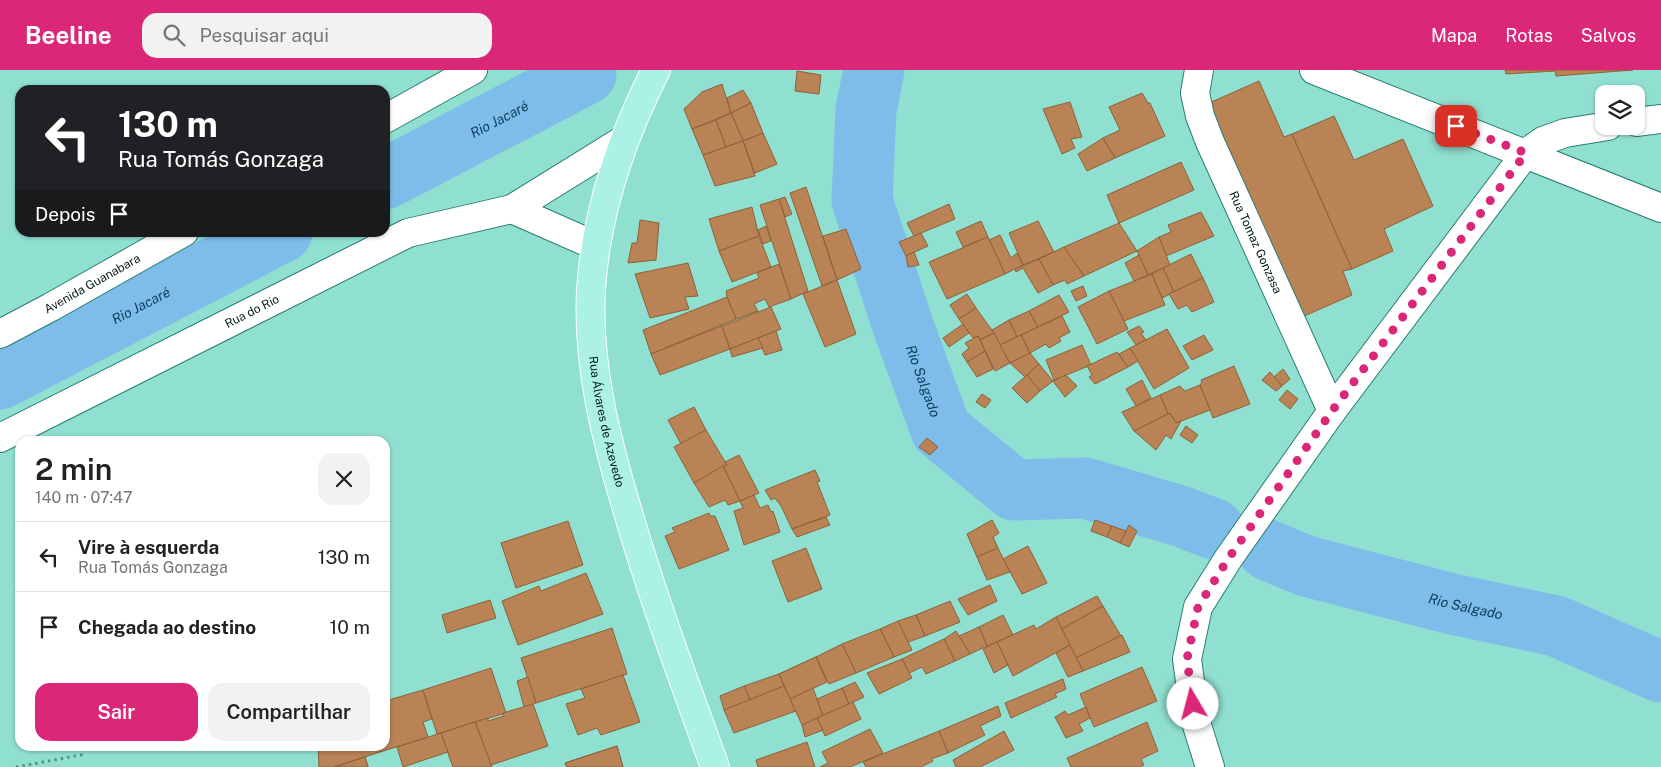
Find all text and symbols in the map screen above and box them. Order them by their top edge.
search box [142,13,492,58]
text: Beeline [25,21,112,49]
icon: search [160,21,188,49]
text: Pesquisar aqui [200,24,329,46]
text: Mapa [1431,25,1477,46]
text: Rotas [1505,25,1553,46]
text: Salvos [1581,25,1636,46]
map controls [1595,85,1645,135]
button: layers [1595,85,1645,135]
water label: Rio Jacaré [467,97,532,141]
text: 130 m [118,104,218,145]
icon: left [35,105,100,170]
pin [1435,105,1477,147]
icon: arrive [1442,112,1470,140]
text: Rua Tomás Gonzaga [118,146,324,172]
street label: Rua Tomaz Gonzasa [1226,189,1285,296]
icon: arrive [105,200,133,228]
text: Depois [35,203,95,225]
street label: Avenida Guanabara [42,251,143,316]
water label: Rio Jacaré [109,284,173,327]
street label: Rua do Rio [222,292,282,331]
water label: Rio Salgado [903,343,944,420]
street label: Rua Álvares de Azevedo [586,355,627,489]
text: 2 min [35,451,112,487]
button: close [318,453,370,505]
text: 140 m · 07:47 [35,488,133,507]
text: Vire à esquerda [78,536,219,558]
icon: left [35,543,63,571]
text: 130 m [318,546,370,568]
text: Rua Tomás Gonzaga [78,558,228,577]
water label: Rio Salgado [1427,590,1505,623]
icon: arrive [35,613,63,641]
text: Chegada ao destino [78,616,256,638]
text: 10 m [330,616,370,638]
position arrow [1166,677,1218,729]
button: Sair [35,683,198,741]
button: Compartilhar [208,683,370,741]

